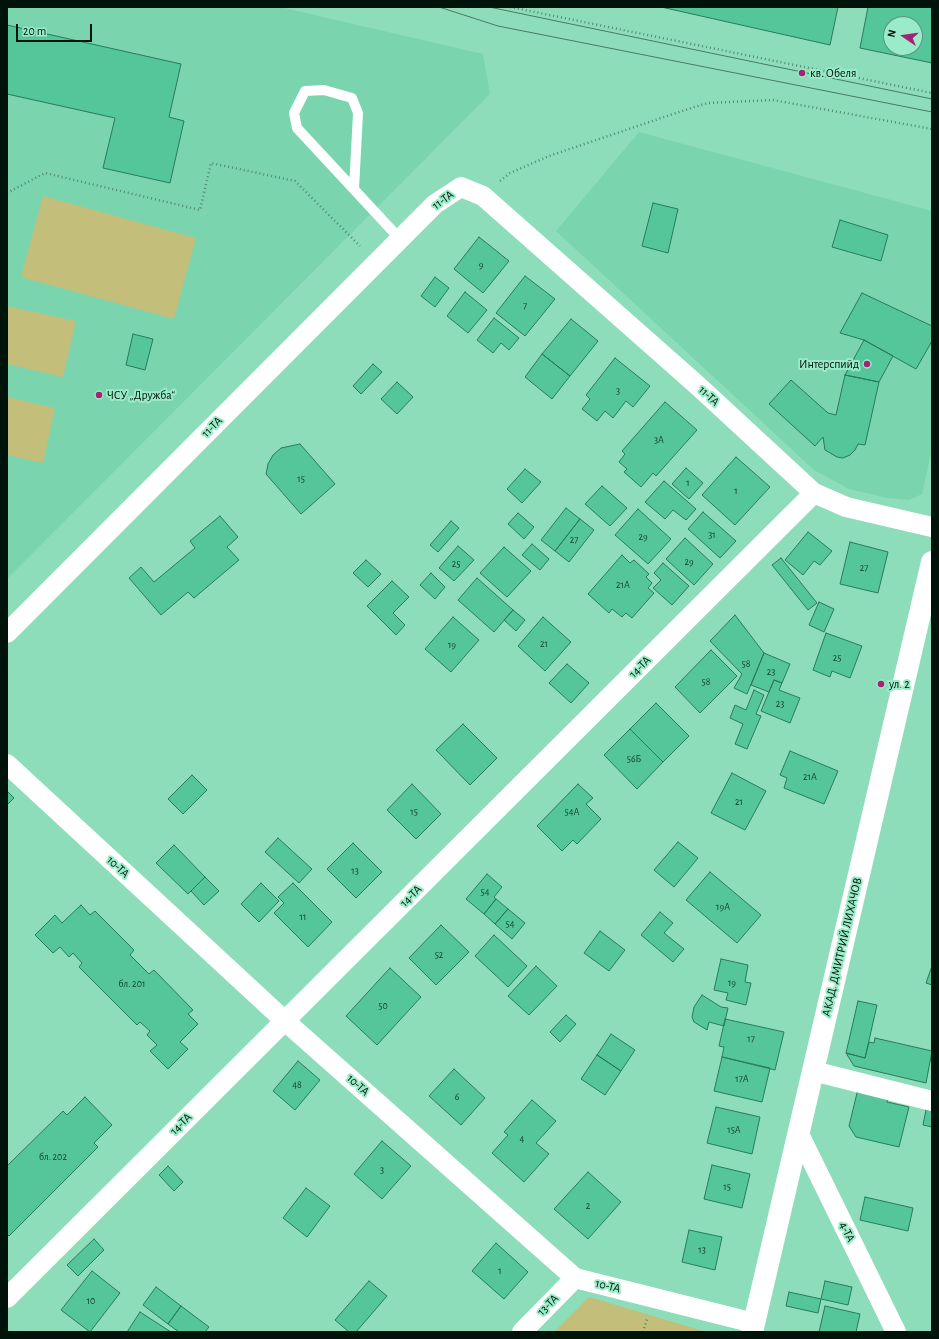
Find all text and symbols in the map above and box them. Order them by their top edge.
scale bar [18,16,94,42]
north arrow [883,16,923,56]
text: 20 m [23,25,46,37]
text: N [886,28,898,38]
place label: кв. Обеля [810,66,856,80]
marker: кв. Обеля [797,68,807,78]
street label: 11-ТА [429,187,457,213]
house number: 9 [479,259,483,271]
house number: 7 [523,300,527,312]
place label: Интерспийд [799,357,859,371]
marker: Интерспийд [862,359,872,369]
street label: 11-ТА [696,383,722,409]
house number: 3 [616,385,620,397]
place label: ЧСУ „Дружба“ [107,388,175,402]
marker: ЧСУ „Дружба“ [94,390,104,400]
street label: 11-ТА [199,414,225,440]
house number: 3А [654,434,664,446]
house number: 15 [297,473,305,485]
house number: 1 [686,477,690,489]
house number: 1 [734,485,738,497]
house number: 31 [708,529,716,541]
house number: 29 [638,531,648,543]
house number: 27 [570,534,578,546]
house number: 29 [684,556,694,568]
house number: 25 [452,558,460,570]
house number: 27 [860,562,868,574]
house number: 21А [616,579,630,591]
house number: 21 [540,638,548,650]
house number: 19 [448,639,456,651]
house number: 25 [833,652,841,664]
street label: 14-ТА [626,653,654,681]
house number: 58 [742,658,750,670]
house number: 23 [767,666,775,678]
house number: 58 [702,676,710,688]
place label: ул. 2 [889,677,910,691]
marker: ул. 2 [876,679,886,689]
house number: 23 [776,698,784,710]
house number: 56Б [627,753,641,765]
house number: 21А [803,771,817,783]
house number: 21 [735,796,743,808]
house number: 15 [410,806,418,818]
house number: 54А [565,806,579,818]
street label: 10-ТА [104,853,132,881]
house number: 13 [351,865,359,877]
street label: АКАД. ДМИТРИЙ ЛИХАЧОВ [819,876,865,1018]
street label: 14-ТА [397,882,425,910]
house number: 54 [481,886,489,898]
house number: 19А [716,901,730,913]
house number: 11 [300,911,306,923]
house number: 54 [506,918,514,930]
house number: 52 [435,949,443,961]
house number: 19 [728,977,736,989]
house number: бл. 201 [119,978,145,990]
house number: 50 [378,1000,388,1012]
house number: 17 [747,1033,755,1045]
street label: 10-ТА [344,1071,372,1099]
house number: 17А [735,1073,749,1085]
house number: 48 [292,1079,302,1091]
house number: 6 [455,1091,459,1103]
street label: 14-ТА [167,1110,195,1138]
house number: 15А [727,1124,741,1136]
house number: 4 [520,1133,524,1145]
house number: бл. 202 [39,1151,67,1163]
house number: 3 [380,1164,384,1176]
house number: 15 [723,1181,731,1193]
house number: 2 [586,1200,590,1212]
street label: 4-ТА [836,1220,858,1244]
house number: 13 [698,1244,706,1256]
house number: 1 [498,1265,502,1277]
street label: 10-ТА [594,1276,622,1296]
street label: 13-ТА [534,1291,562,1319]
house number: 10 [87,1295,95,1307]

